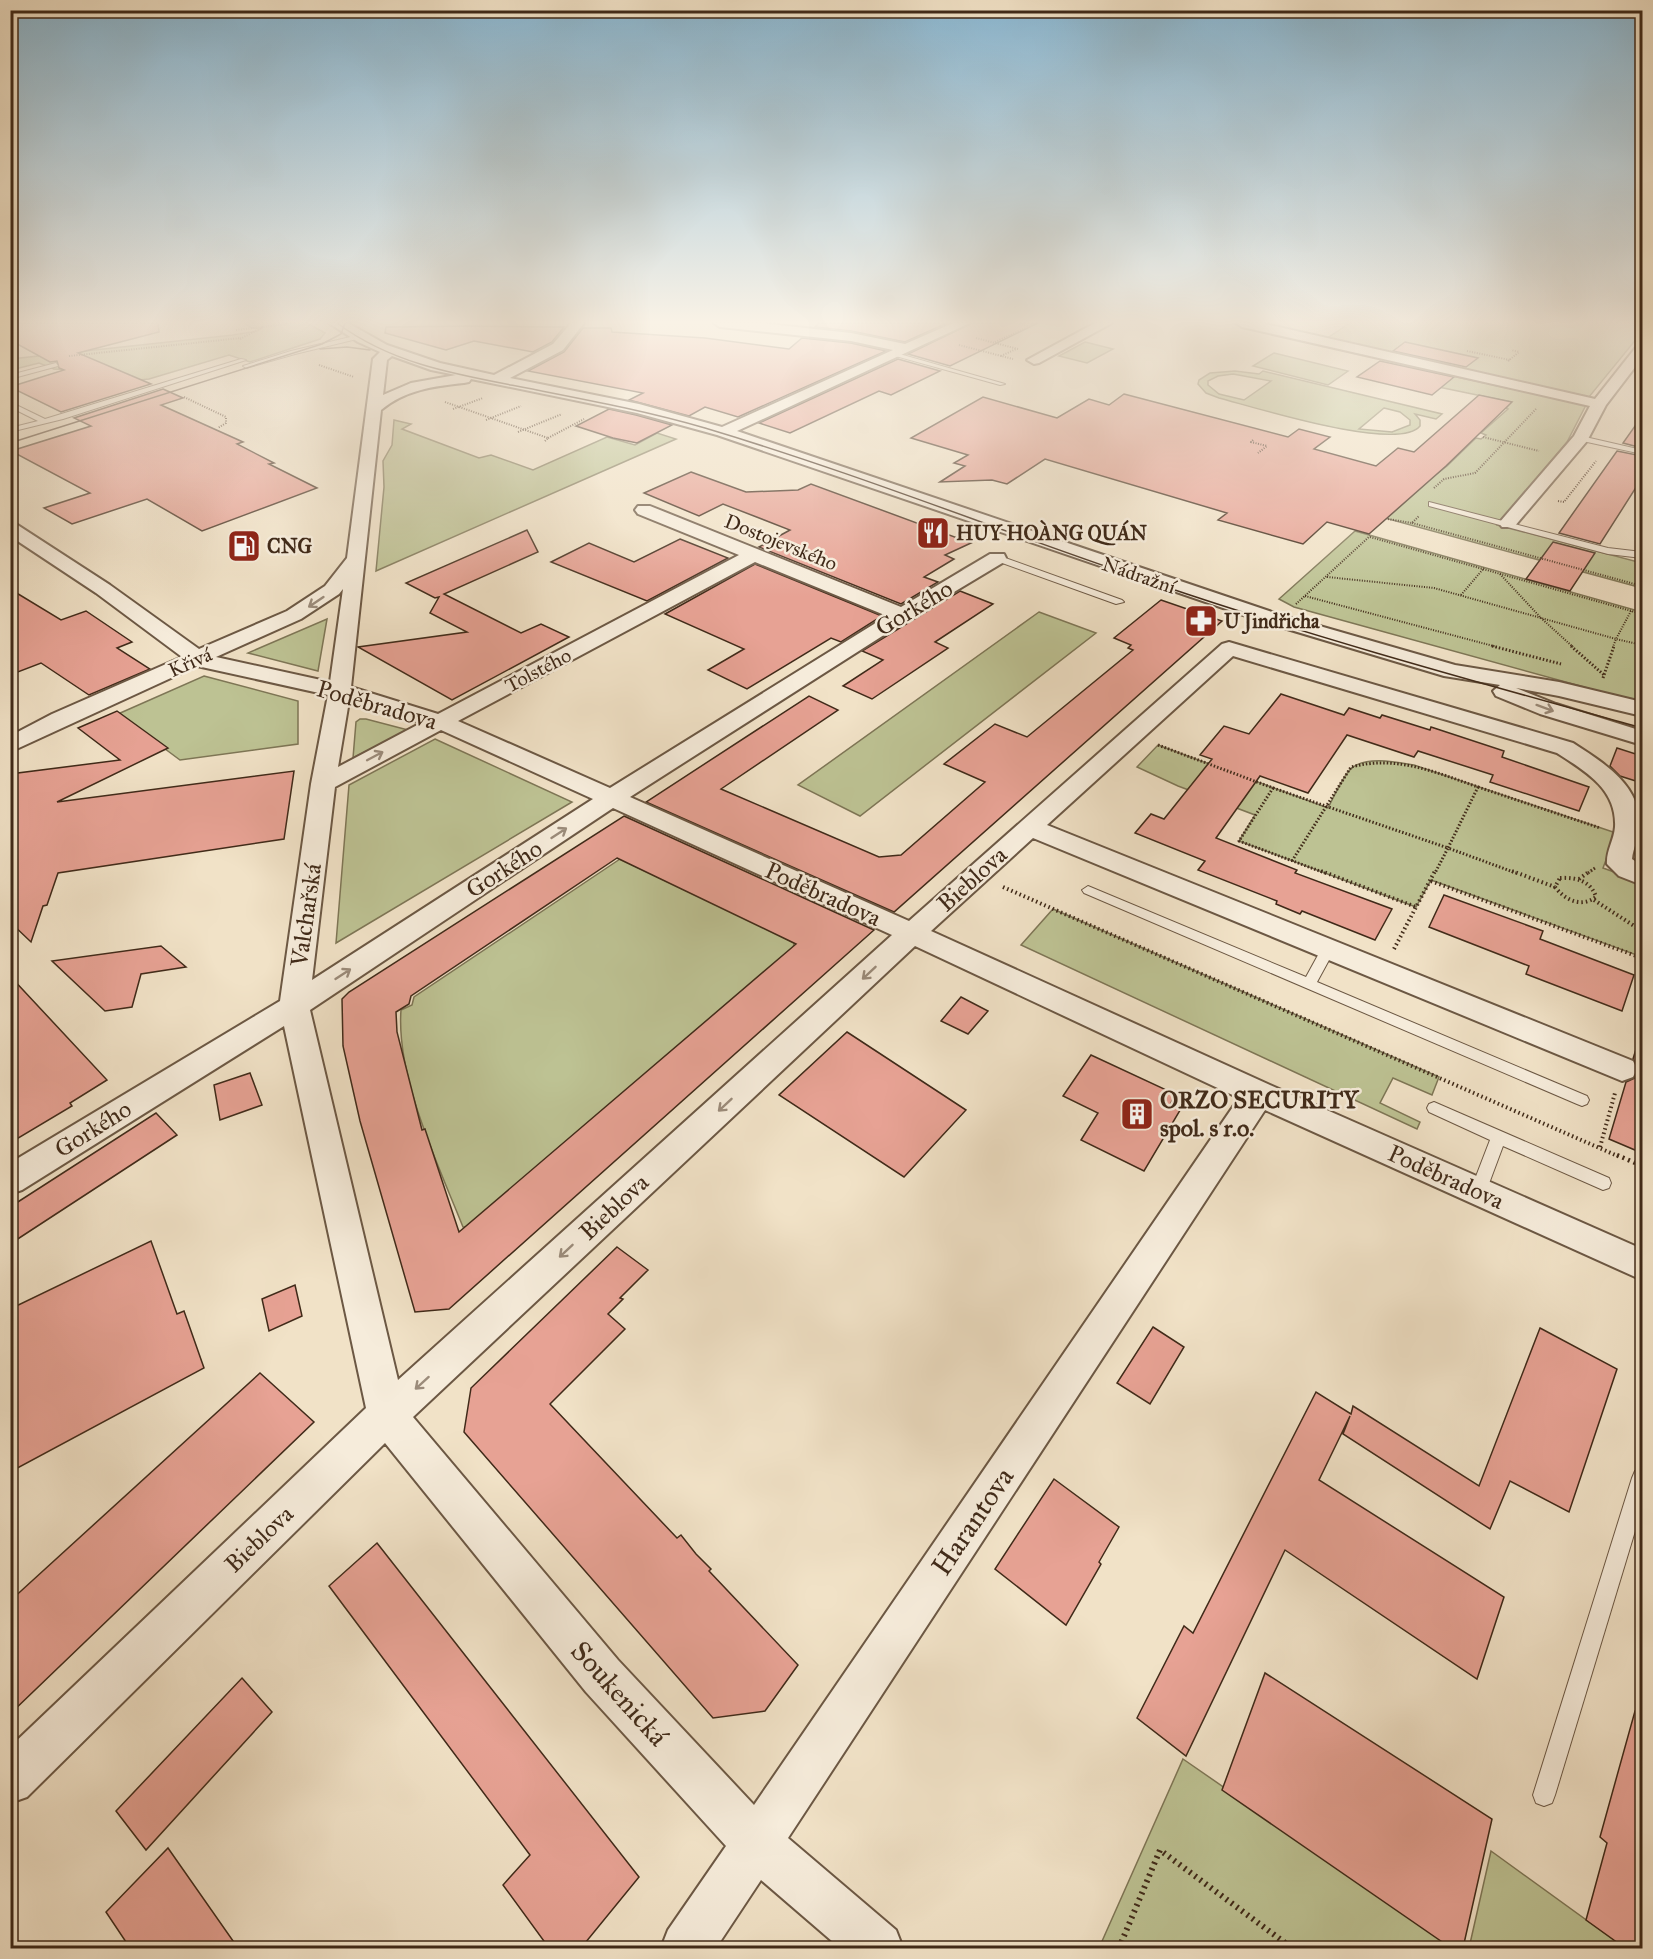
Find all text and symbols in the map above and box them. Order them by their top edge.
street label: Dostojevského [721,509,841,575]
restaurant icon: HUY HOÀNG QUÁN [915,515,951,551]
place label: HUY HOÀNG QUÁN [956,520,1147,546]
fuel station icon: CNG [226,528,262,564]
place label: CNG [267,534,312,558]
street label: Nádražní [1099,551,1180,599]
street label: Gorkého [870,573,958,643]
one-way arrow [308,596,324,608]
pharmacy icon: U Jindřicha [1183,603,1219,639]
place label: U Jindřicha [1224,609,1320,635]
street label: Křivá [165,642,216,682]
street label: Tolstého [501,643,575,697]
street label: Poděbradova [313,674,442,737]
one-way arrow [1536,703,1554,714]
one-way arrow [366,750,384,762]
one-way arrow [550,827,566,839]
street label: Gorkého [460,833,548,905]
street label: Bieblova [931,839,1014,918]
street label: Poděbradova [760,855,886,933]
street label: Valchařská [284,861,328,970]
one-way arrow [862,966,877,980]
one-way arrow [334,968,350,980]
place label: ORZO SECURITY spol. s r.o. [1160,1085,1360,1143]
street label: Gorkého [49,1094,137,1164]
building icon: ORZO SECURITY spol. s r.o. [1119,1096,1155,1132]
one-way arrow [718,1098,733,1112]
street label: Poděbradova [1383,1138,1509,1216]
street label: Bieblova [573,1167,656,1247]
one-way arrow [559,1244,574,1258]
one-way arrow [415,1376,430,1390]
street label: Harantova [924,1461,1021,1582]
street label: Bieblova [218,1498,300,1579]
street label: Soukenická [563,1634,676,1753]

